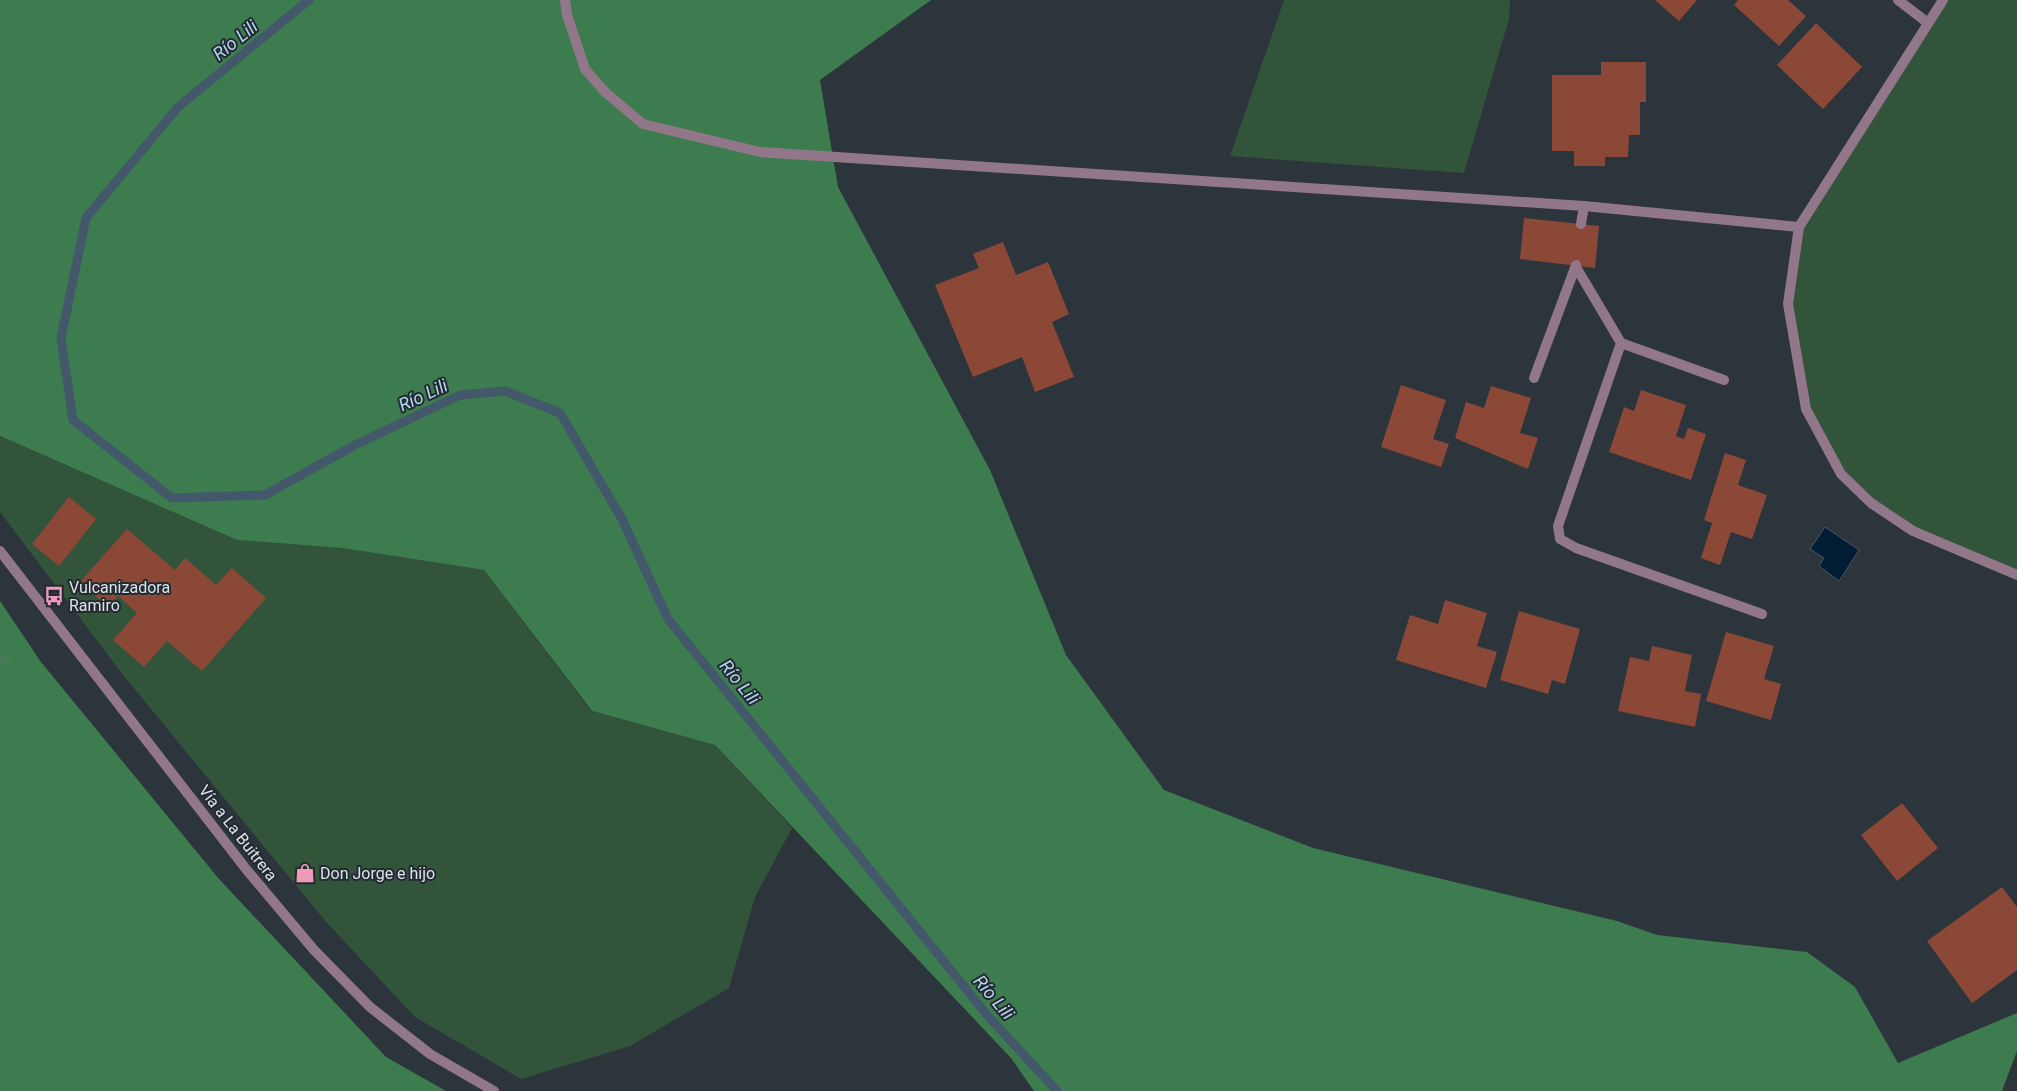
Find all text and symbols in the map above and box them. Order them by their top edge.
water label: Río Lili [208,15,262,64]
water label: Río Lili [395,374,452,415]
place label: Vulcanizadora Ramiro [69,578,170,615]
bus stop icon: Vulcanizadora Ramiro [43,585,65,607]
water label: Río Lili [716,655,765,709]
street label: Vía a La Buitrera [195,781,281,885]
shop icon: Don Jorge e hijo [294,862,316,884]
place label: Don Jorge e hijo [320,864,435,883]
water label: Río Lili [969,970,1019,1024]

